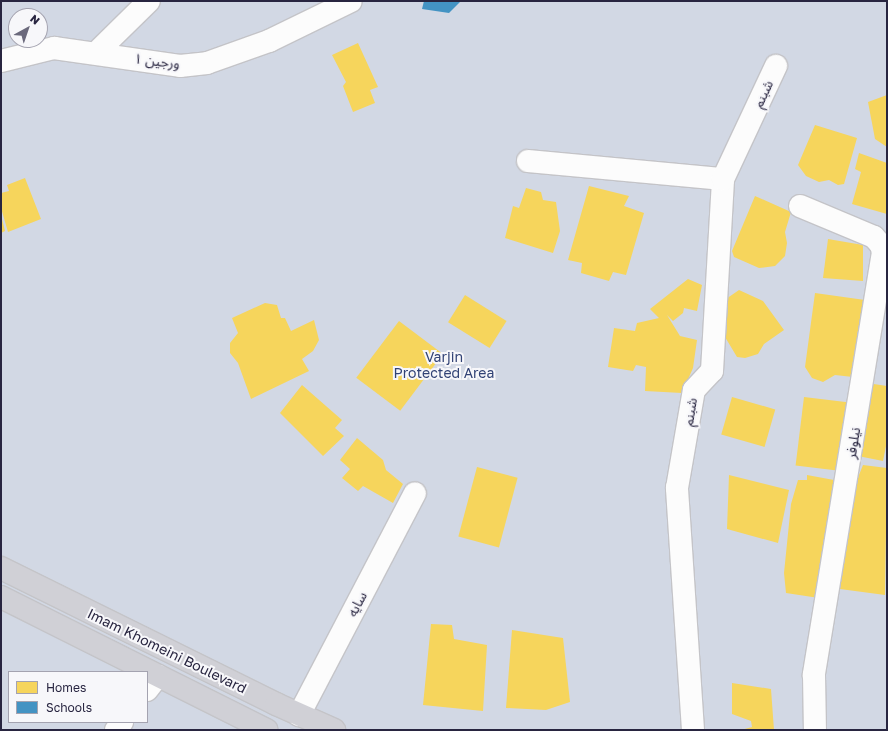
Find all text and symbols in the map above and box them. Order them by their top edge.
north arrow [8,8,48,48]
text: N [28,12,43,27]
street label: ورجین ۱ [133,50,181,72]
street label: شبنم [749,78,777,110]
park label: Varjin Protected Area [394,349,494,382]
street label: شبنم [679,397,701,427]
street label: نیلوفر [842,426,864,460]
street label: سایه [343,589,371,619]
street label: Imam Khomeini Boulevard [85,605,249,697]
legend [8,671,148,723]
text: Homes [46,680,86,695]
text: Schools [46,700,92,715]

